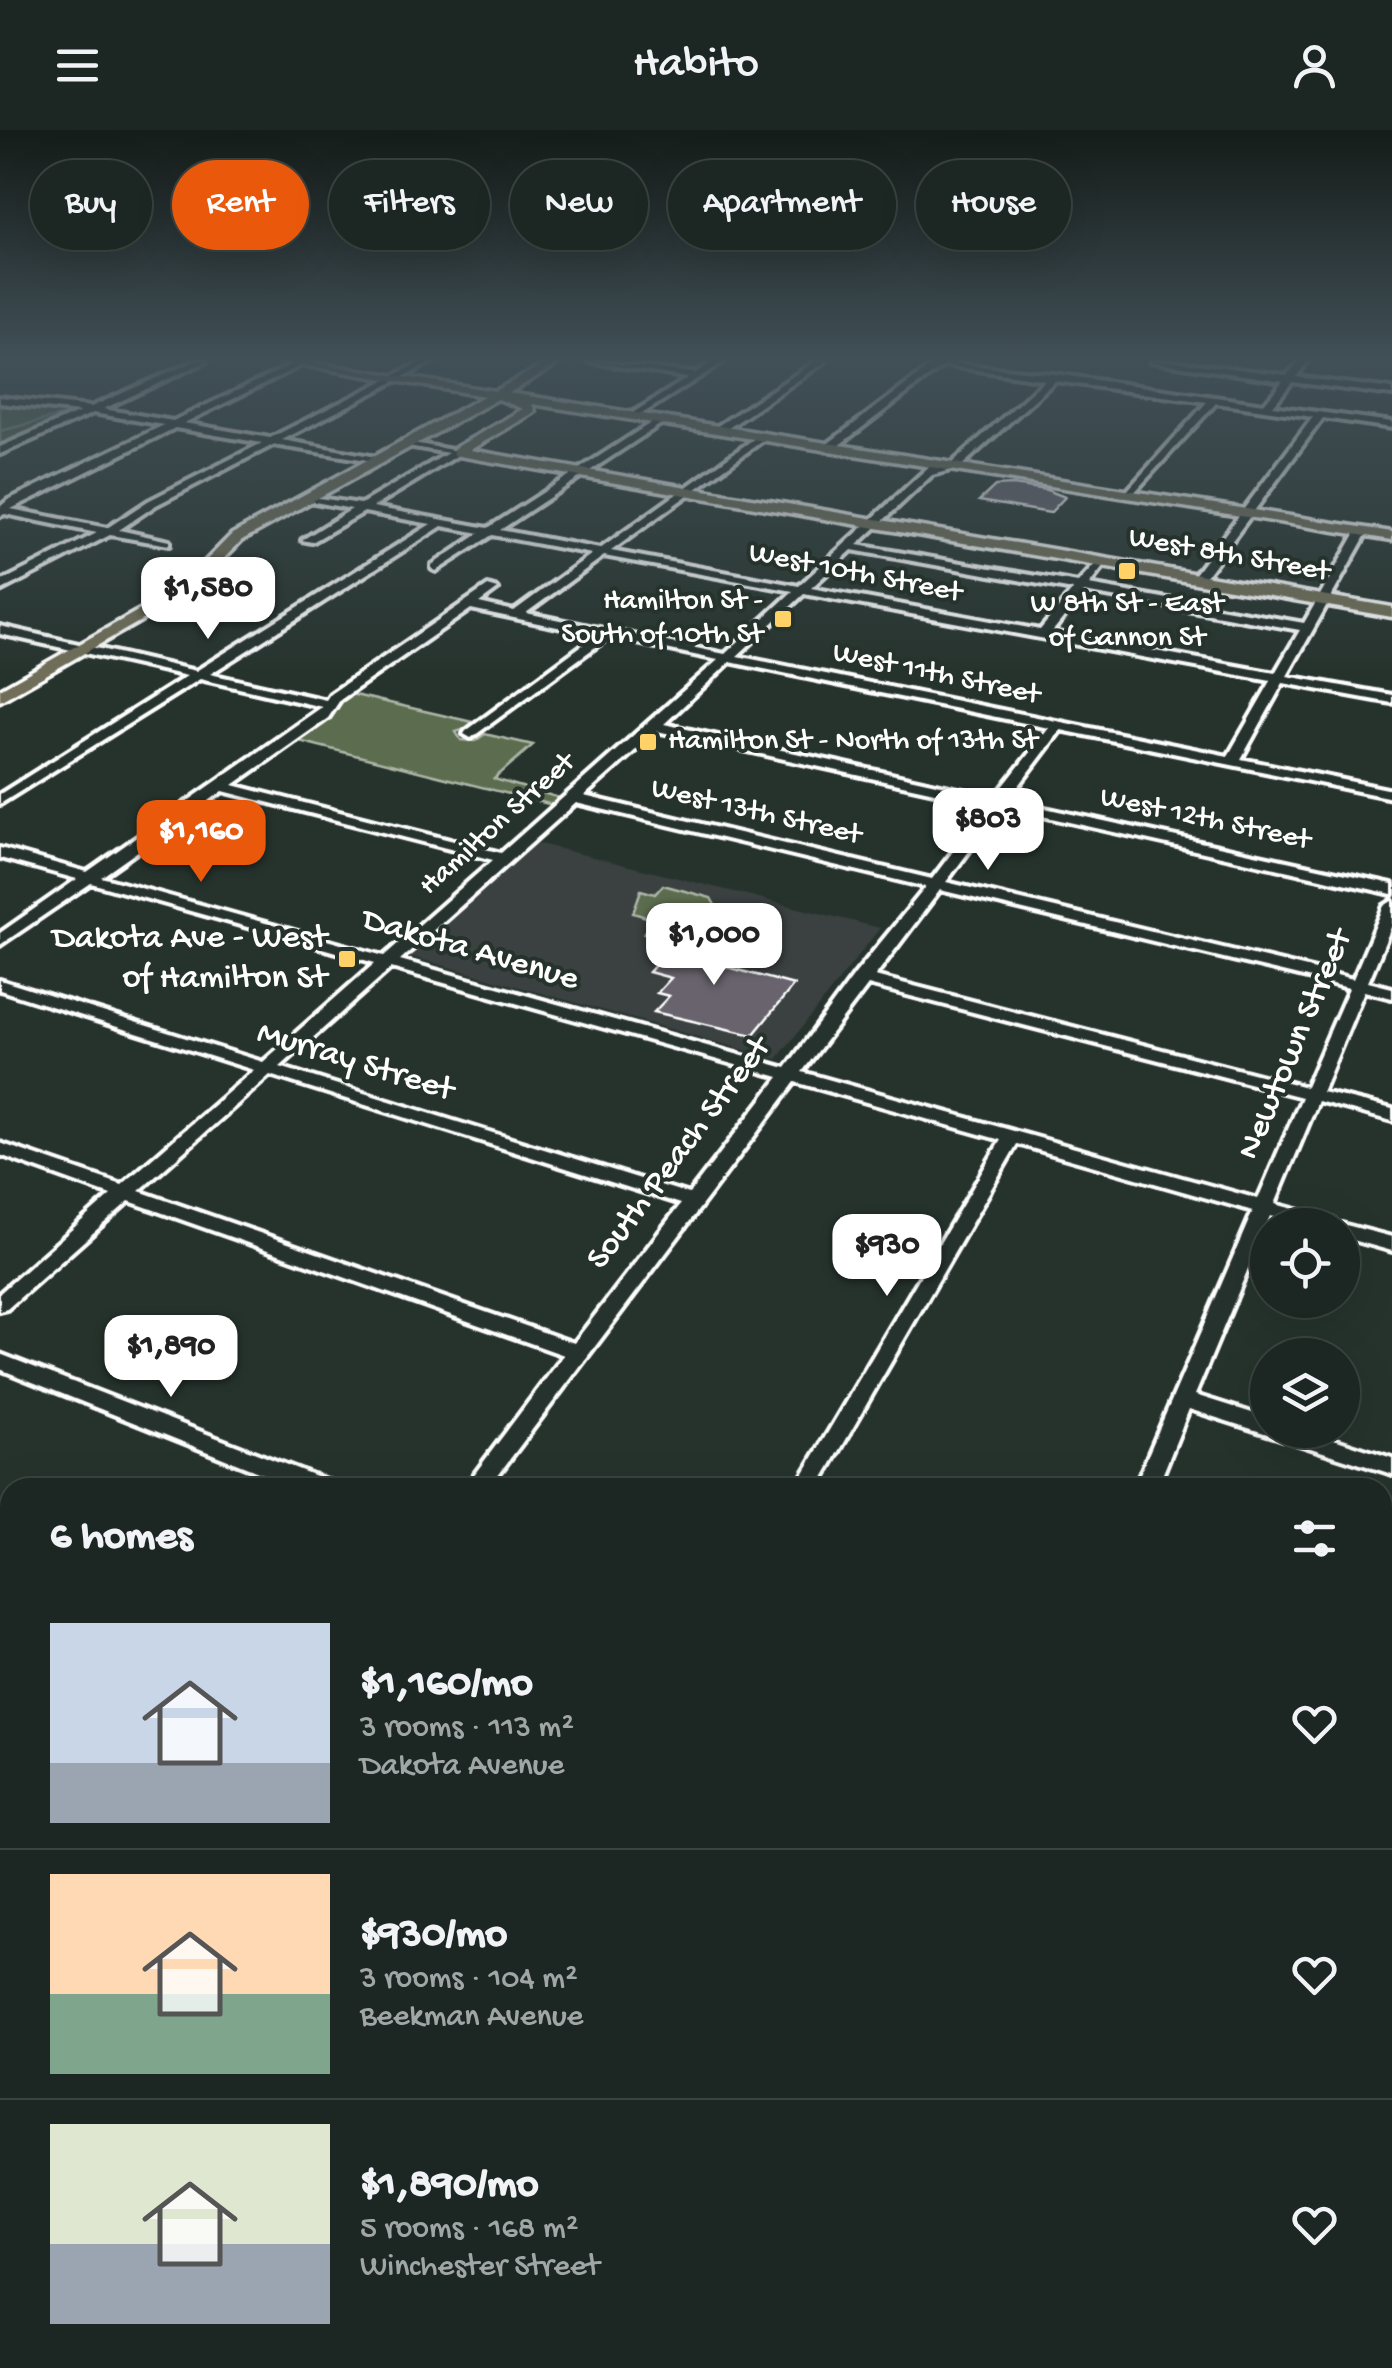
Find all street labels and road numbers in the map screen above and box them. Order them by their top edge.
street label: West 8th Street [1126,521,1335,591]
street label: West 10th Street [746,536,967,612]
street label: West 11th Street [829,636,1046,715]
street label: Hamilton Street [413,744,585,904]
street label: West 13th Street [648,772,867,855]
street label: West 12th Street [1097,781,1316,860]
street label: Dakota Avenue [355,900,584,1002]
street label: Newtown Street [1229,921,1364,1166]
street label: Murray Street [252,1014,461,1113]
street label: South Peach Street [579,1027,783,1279]

